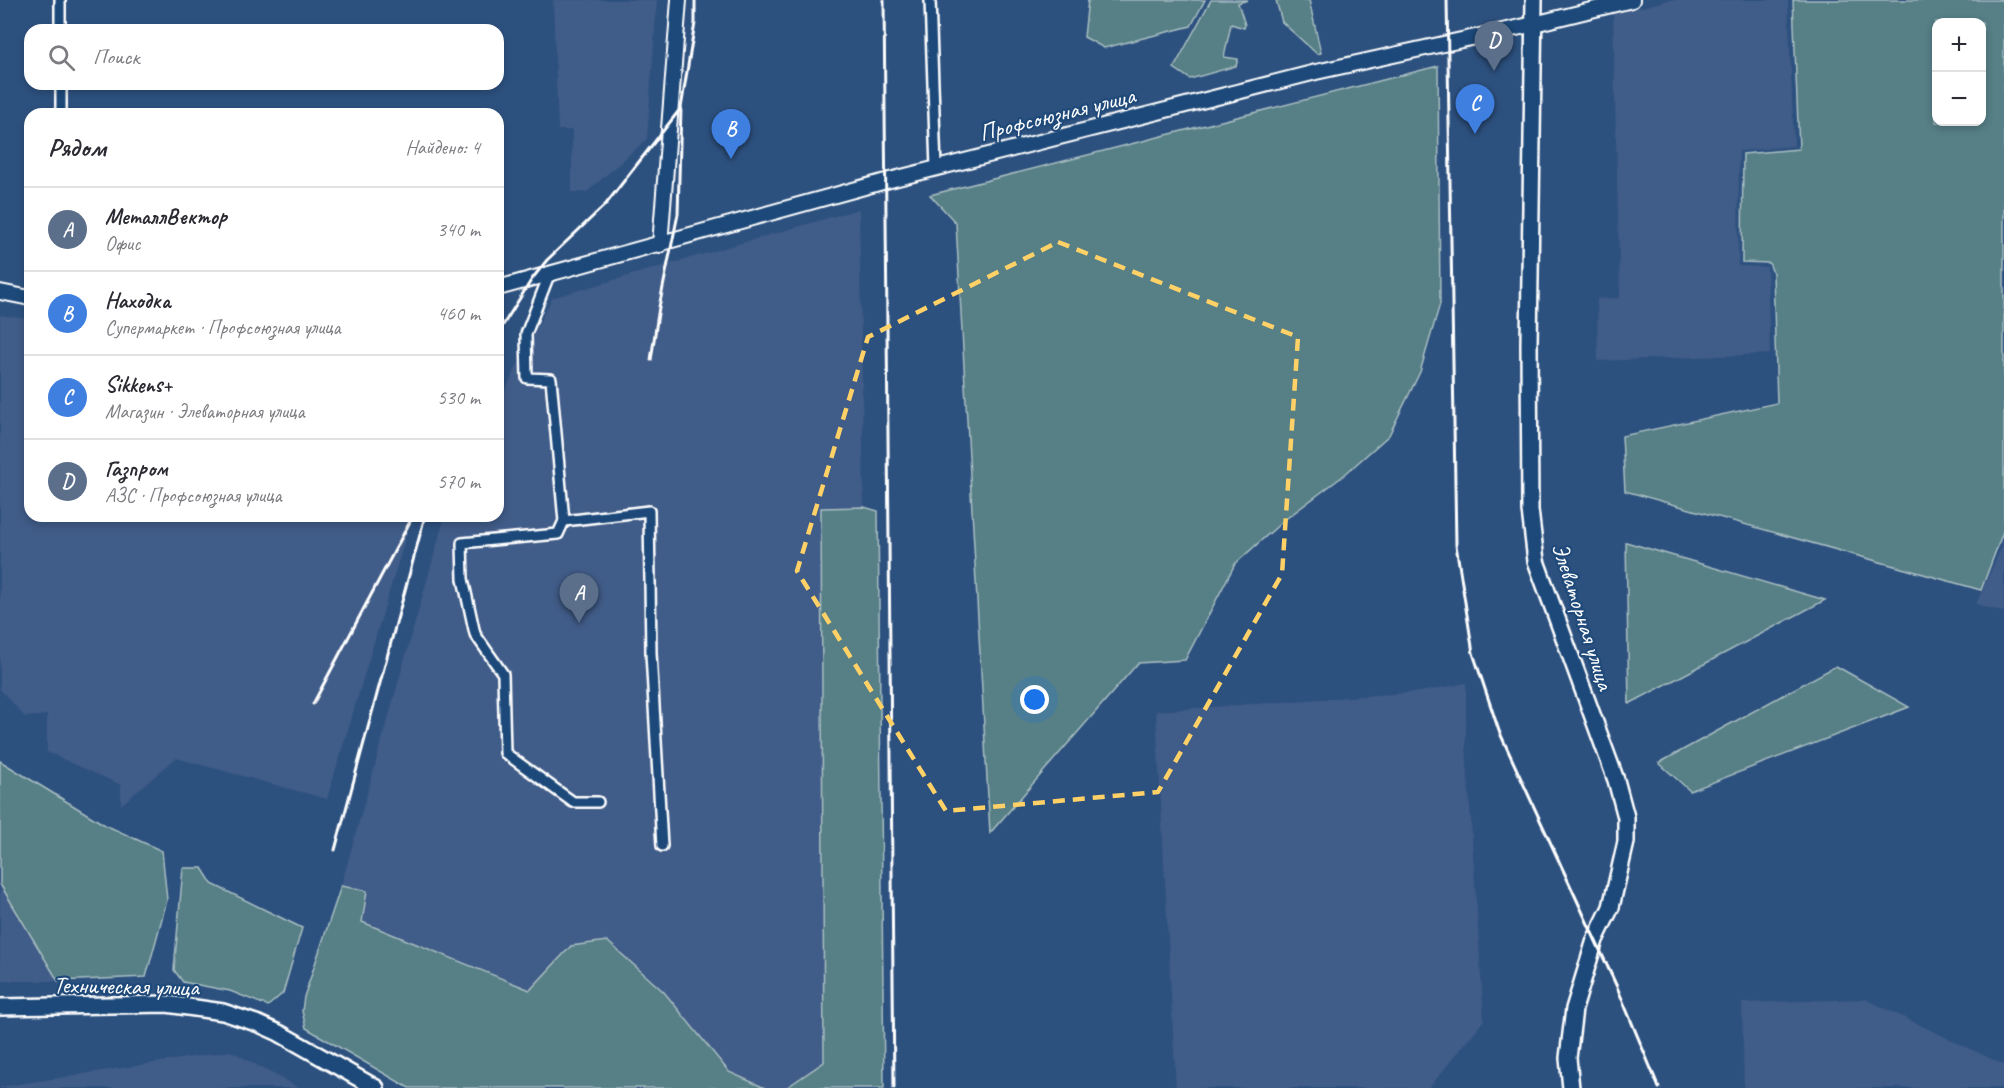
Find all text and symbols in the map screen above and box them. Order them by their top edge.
map controls [1932,18,1986,126]
button: + [1932,18,1986,72]
pin: D [1474,22,1514,71]
search box [24,24,504,90]
icon: search [45,41,78,74]
text: Поиск [93,43,139,71]
button: − [1932,72,1986,126]
street label: Профсоюзная улица [976,80,1140,149]
pin: C [1456,84,1494,134]
pin: B [712,110,750,159]
text: Рядом [48,131,106,164]
text: Найдено: 4 [405,135,480,160]
text: МеталлВектор [105,203,227,231]
text: A [62,217,73,242]
text: 340 m [437,217,480,242]
text: Офис [105,231,140,256]
text: Находка [105,287,170,315]
text: B [62,301,73,326]
text: 460 m [437,301,480,326]
text: Супермаркет · Профсоюзная улица [105,315,341,340]
text: Sikkens+ [105,371,172,399]
text: C [63,385,72,410]
text: 530 m [437,385,480,410]
text: Магазин · Элеваторная улица [105,399,304,424]
text: Газпром [105,455,168,483]
text: D [62,469,73,494]
text: 570 m [437,469,480,494]
text: АЗС · Профсоюзная улица [105,483,282,508]
street label: Элеваторная улица [1545,539,1621,695]
pin: A [560,574,598,623]
your location [1020,685,1049,714]
street label: Техническая улица [53,970,200,1002]

